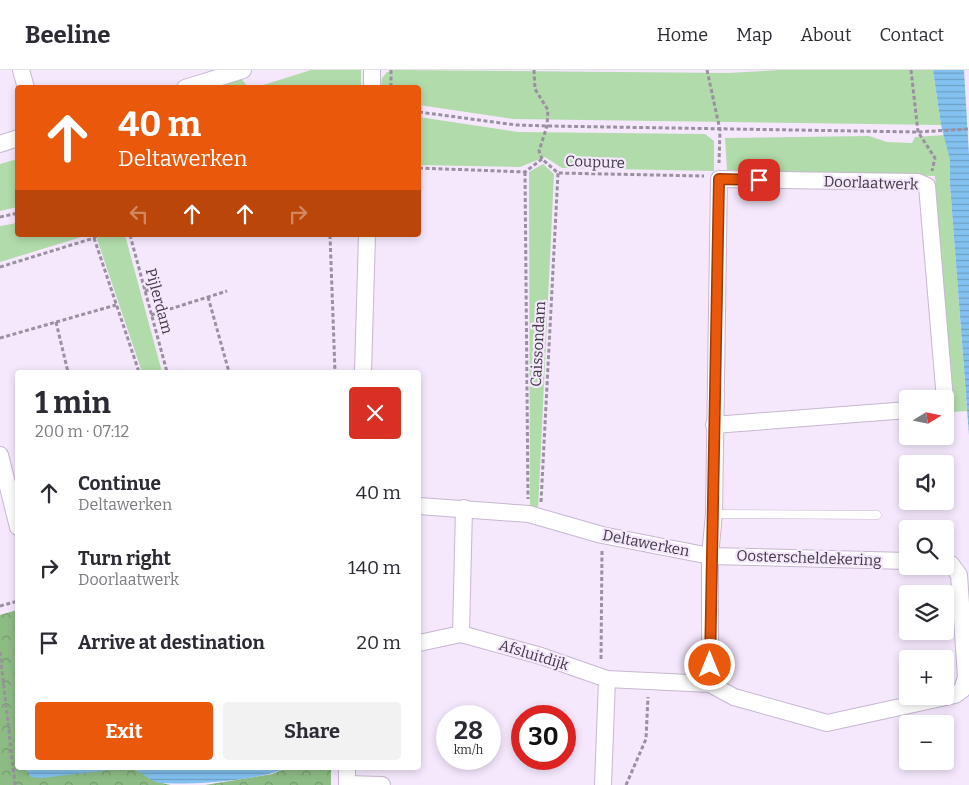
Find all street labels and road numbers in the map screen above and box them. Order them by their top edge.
street label: Coupure [565,152,625,172]
street label: Doorlaatwerk [823,172,919,194]
street label: Pijlerdam [142,266,177,337]
street label: Caissondam [527,300,549,387]
street label: Deltawerken [601,526,692,560]
street label: Oosterscheldekering [736,546,882,570]
street label: Afsluitdijk [497,636,572,674]

